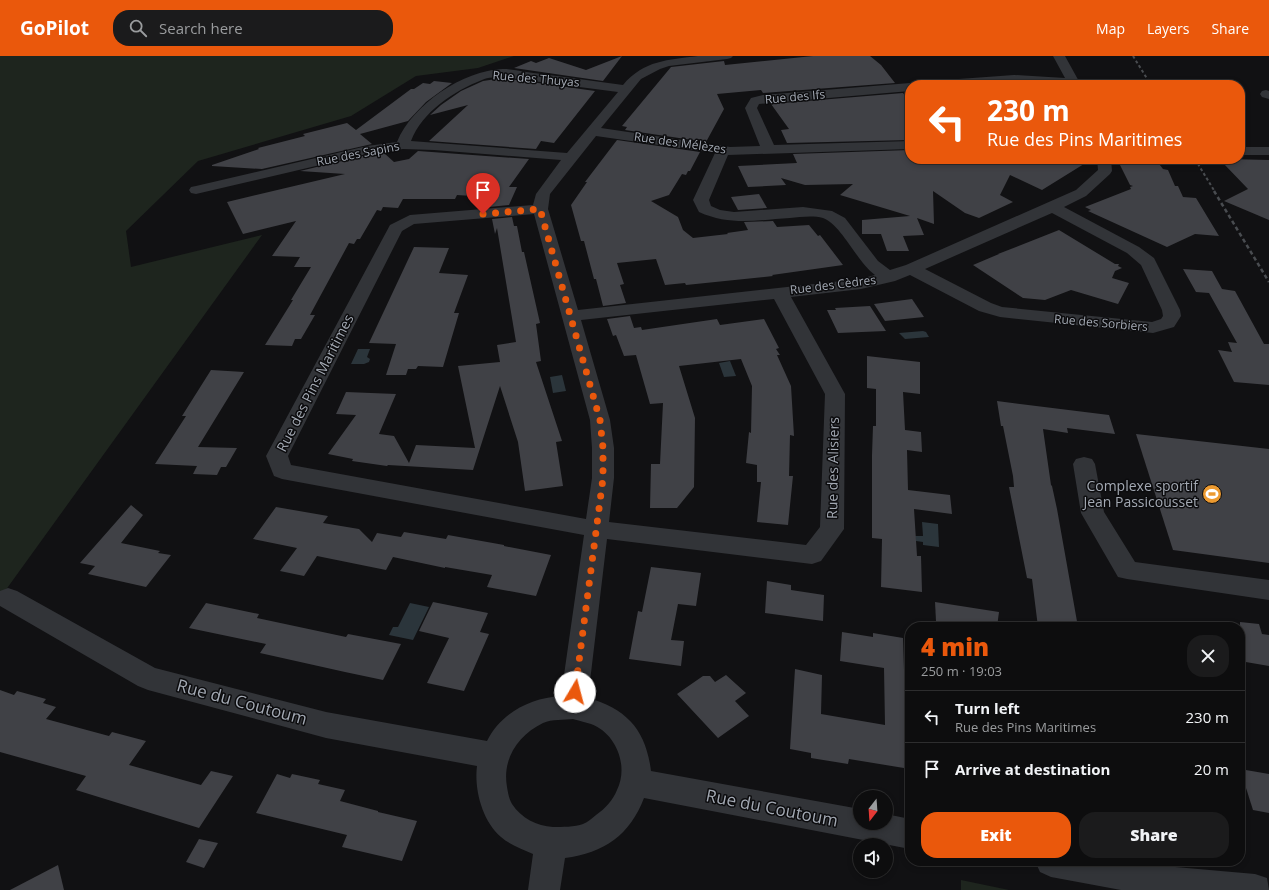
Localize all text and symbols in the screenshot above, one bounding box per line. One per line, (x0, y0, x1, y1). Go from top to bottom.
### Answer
search box (113, 10, 393, 46)
text: GoPilot (20, 15, 89, 41)
icon: search (127, 17, 149, 39)
text: Search here (159, 18, 243, 38)
text: Map (1096, 19, 1125, 38)
text: Layers (1147, 19, 1189, 38)
text: Share (1211, 19, 1249, 38)
street label: Rue des Thuyas (492, 66, 581, 91)
street label: Rue des Ifs (764, 85, 826, 108)
text: 230 m (987, 91, 1070, 129)
icon: left (921, 96, 973, 148)
text: Rue des Pins Maritimes (987, 127, 1182, 151)
street label: Rue des Mélèzes (633, 128, 728, 157)
street label: Rue des Sapins (315, 137, 401, 170)
pin (466, 173, 500, 214)
icon: arrive (472, 179, 494, 201)
street label: Rue des Cèdres (789, 271, 877, 298)
street label: Rue des Pins Maritimes (272, 310, 358, 455)
street label: Rue des Sorbiers (1053, 310, 1149, 335)
street label: Rue des Alisiers (822, 417, 843, 519)
place label: Complexe sportif Jean Passicousset (1081, 476, 1199, 511)
sports icon: Complexe sportif Jean Passicousset (1201, 483, 1223, 505)
text: 4 min (921, 630, 989, 663)
button: close (1187, 635, 1229, 677)
text: 250 m · 19:03 (921, 662, 1002, 680)
position arrow (554, 671, 596, 713)
street label: Rue du Coutoum (174, 673, 310, 730)
text: Turn left (955, 698, 1020, 718)
icon: left (921, 706, 943, 728)
text: 230 m (1185, 707, 1229, 727)
text: Rue des Pins Maritimes (955, 718, 1096, 736)
icon: arrive (921, 758, 943, 780)
text: Arrive at destination (955, 759, 1110, 779)
text: 20 m (1194, 759, 1229, 779)
street label: Rue du Coutoum (704, 783, 840, 832)
north arrow (853, 790, 893, 830)
map controls (853, 790, 893, 878)
button: Exit (921, 812, 1071, 858)
button: Share (1079, 812, 1229, 858)
button: sound (853, 838, 893, 878)

